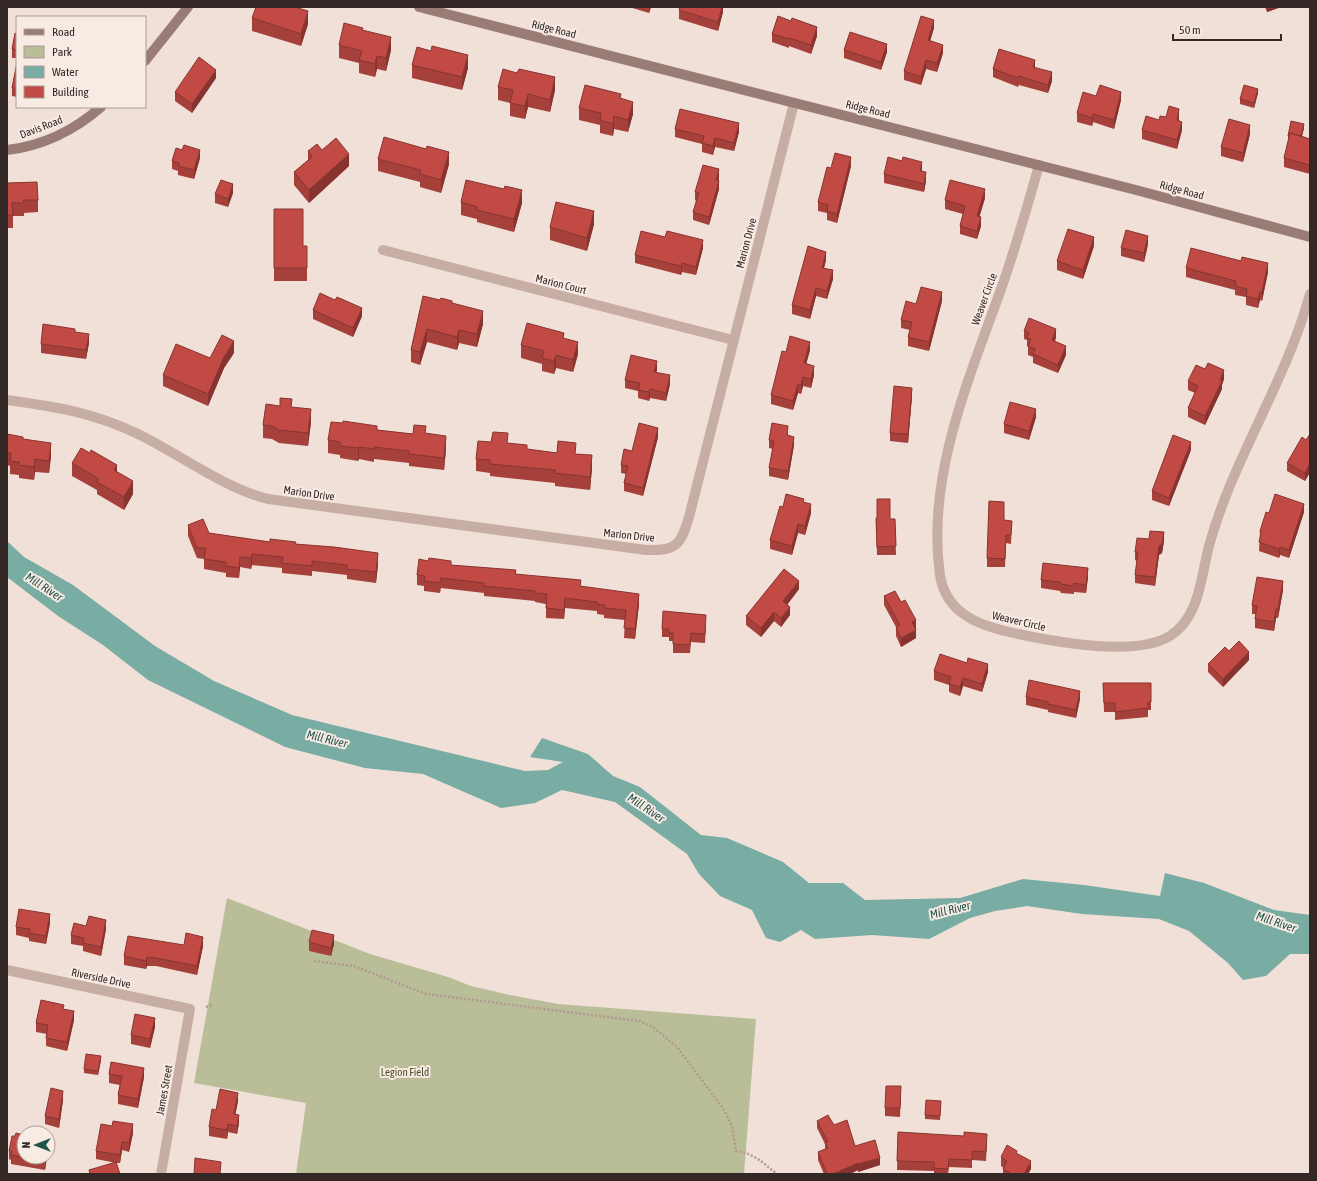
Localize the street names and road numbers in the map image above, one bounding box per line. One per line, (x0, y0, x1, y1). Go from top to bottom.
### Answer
street label: Ridge Road (531, 18, 577, 40)
street label: Ridge Road (845, 98, 891, 120)
street label: Davis Road (18, 113, 64, 141)
street label: Ridge Road (1159, 178, 1205, 202)
street label: Marion Drive (734, 217, 758, 269)
street label: Weaver Circle (969, 271, 999, 327)
street label: Marion Court (534, 272, 588, 296)
street label: Marion Drive (283, 483, 335, 503)
street label: Marion Drive (603, 526, 655, 544)
street label: Weaver Circle (991, 609, 1047, 633)
street label: Riverside Drive (70, 966, 132, 990)
street label: James Street (154, 1064, 174, 1116)

